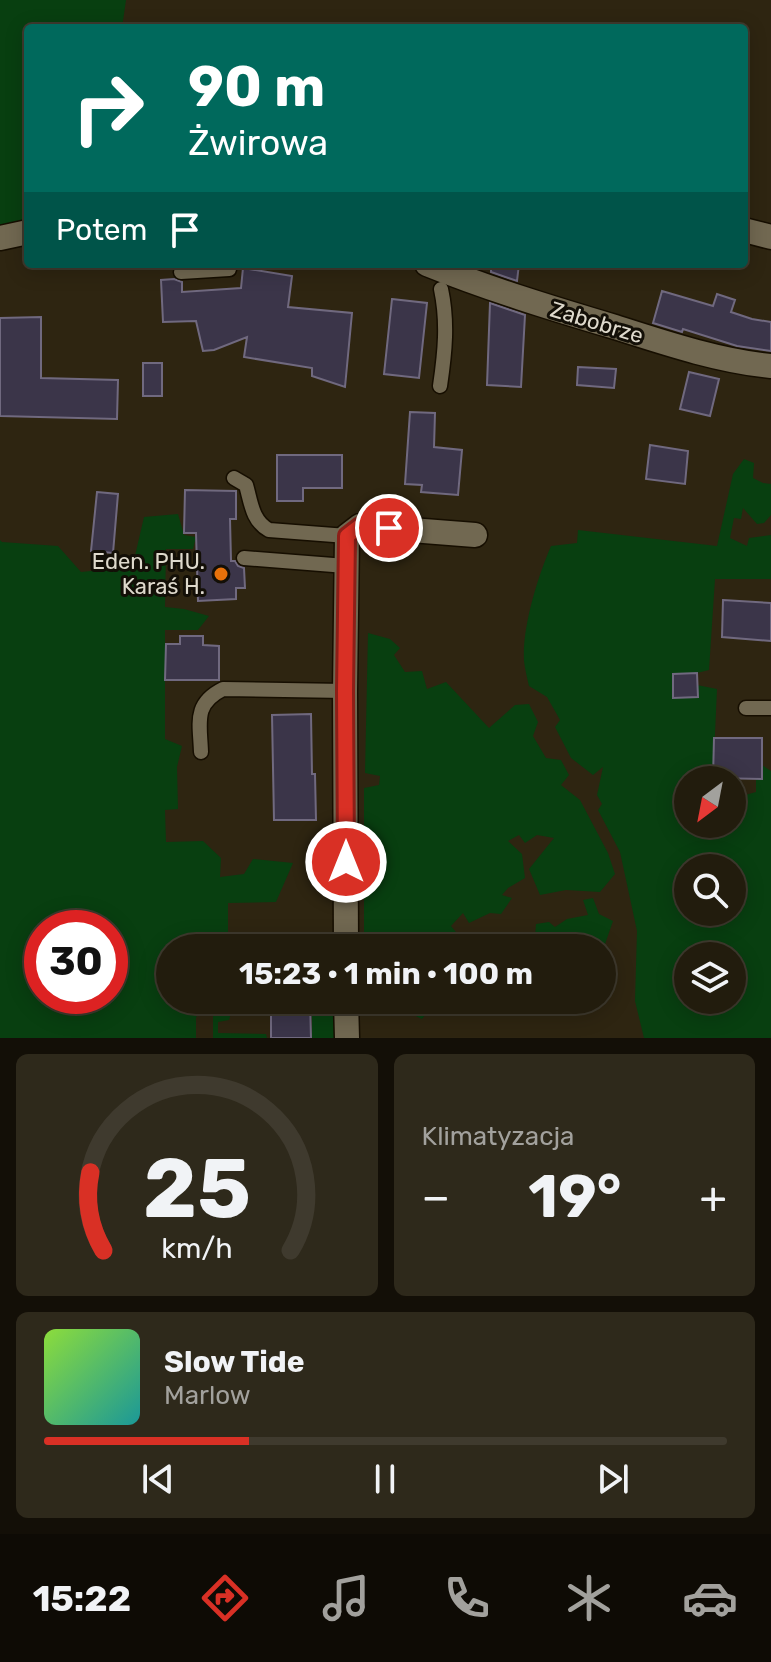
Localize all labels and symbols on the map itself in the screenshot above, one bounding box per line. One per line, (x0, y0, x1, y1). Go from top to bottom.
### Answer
street label: Zabobrze (547, 296, 647, 349)
pin (355, 494, 423, 562)
place label: Eden. PHU. Karaś H. (92, 548, 205, 600)
marker: Eden. PHU. Karaś H. (212, 565, 230, 583)
north arrow (674, 766, 746, 838)
position arrow (304, 820, 388, 904)
speed limit sign: 30 (24, 910, 128, 1014)

